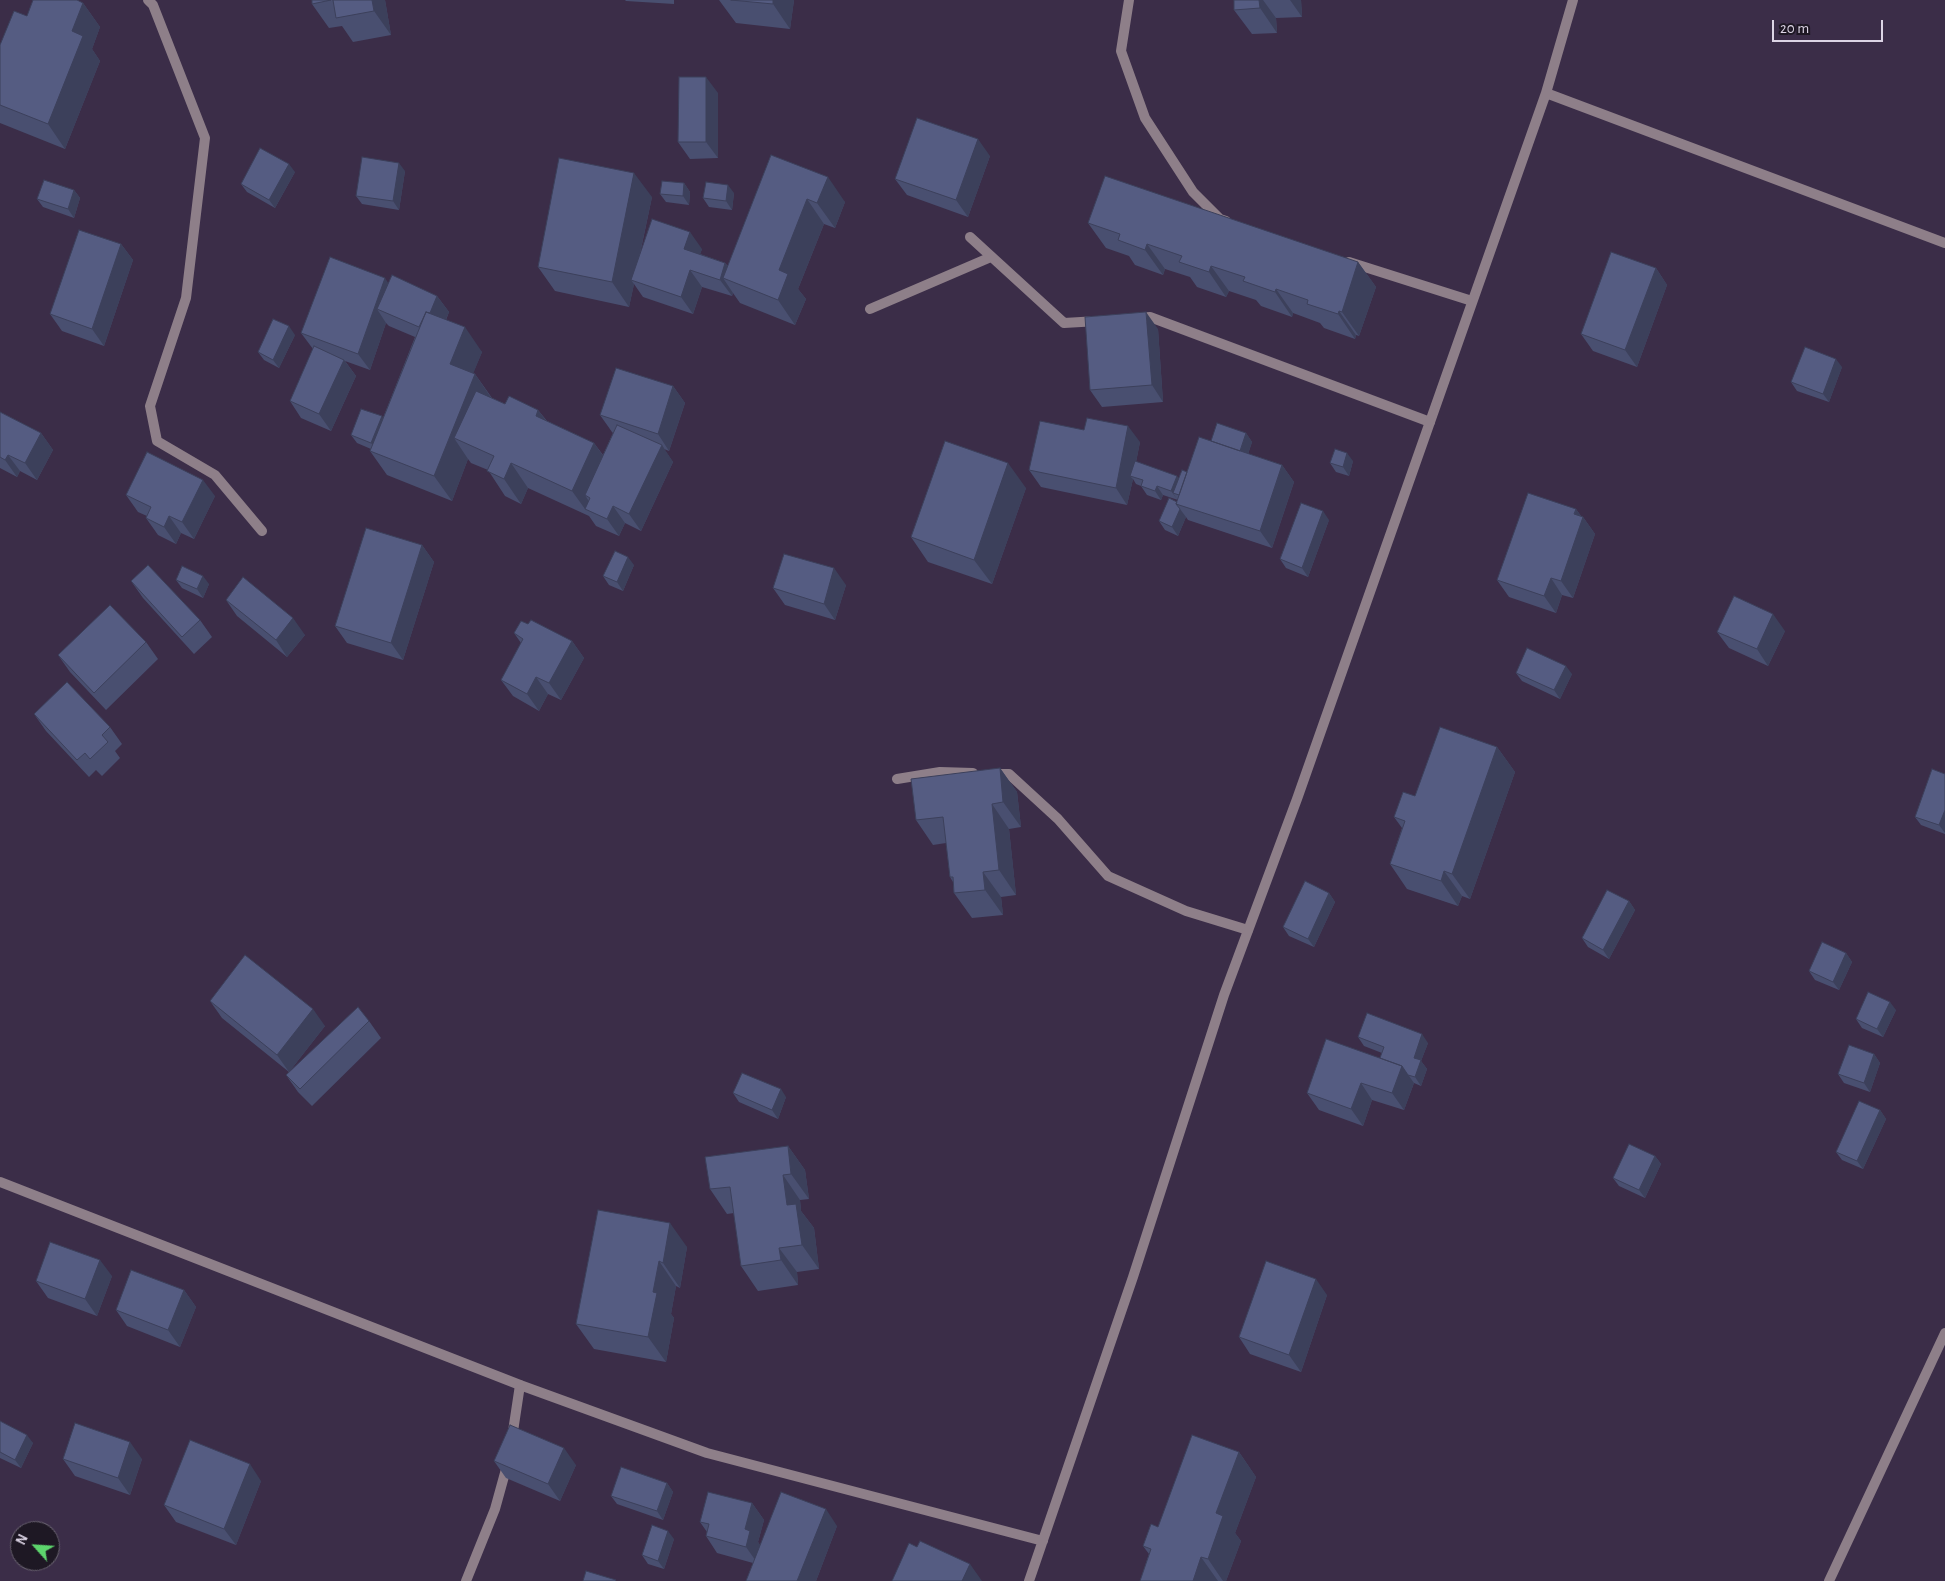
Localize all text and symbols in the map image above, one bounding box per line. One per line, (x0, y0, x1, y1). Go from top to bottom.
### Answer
scale bar (1775, 10, 1886, 42)
text: 20 m (1780, 21, 1809, 36)
north arrow (10, 1521, 60, 1571)
text: N (14, 1532, 31, 1547)

